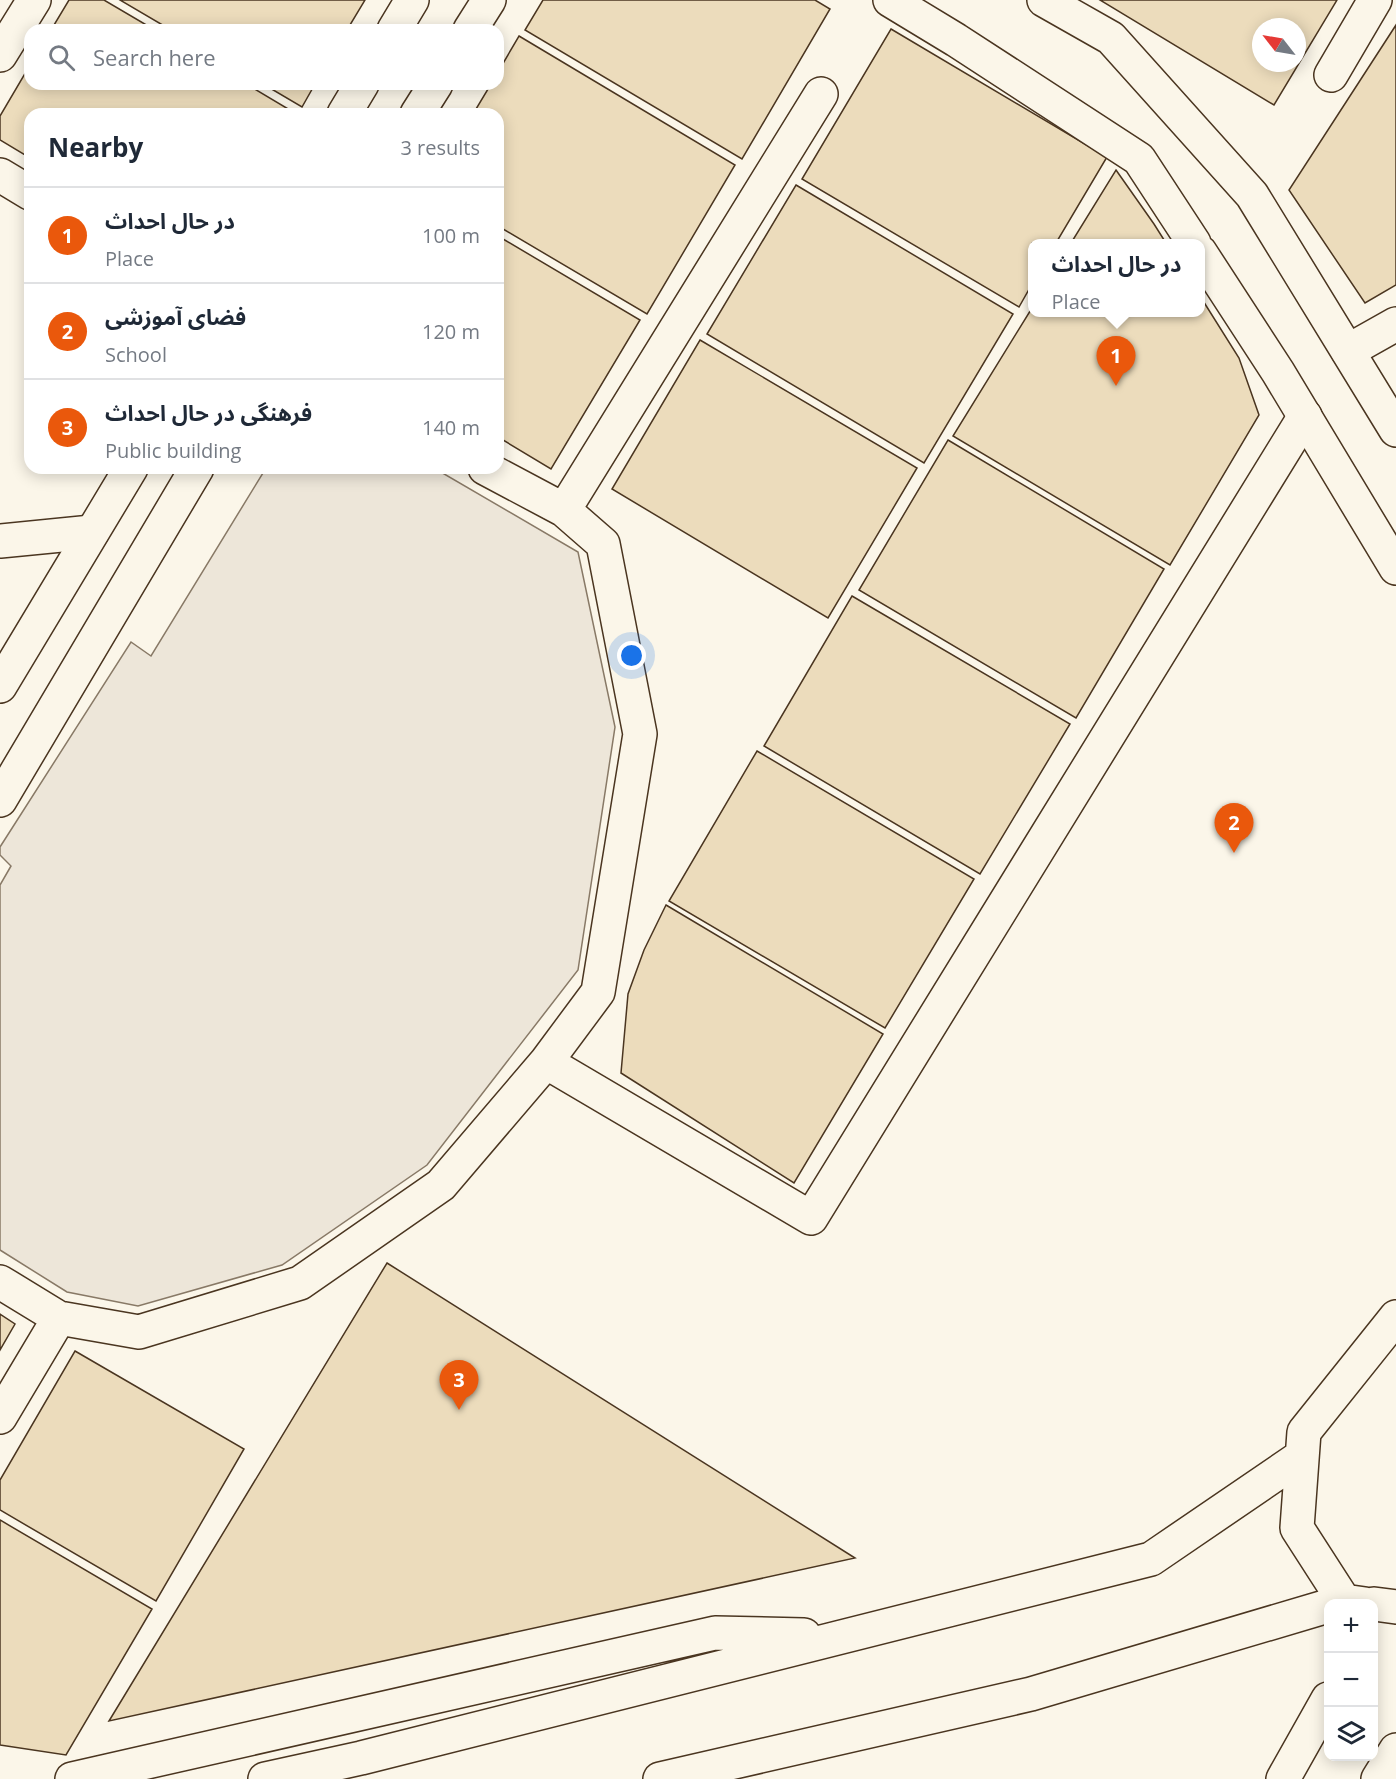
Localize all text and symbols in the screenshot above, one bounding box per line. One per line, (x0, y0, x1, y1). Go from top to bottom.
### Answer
north arrow (1252, 18, 1306, 72)
search box (24, 24, 504, 90)
icon: search (45, 41, 78, 74)
text: Search here (93, 42, 216, 72)
text: Nearby (48, 129, 143, 165)
text: 3 results (400, 134, 480, 161)
text: در حال احداث (105, 205, 235, 235)
text: 1 (62, 222, 73, 249)
text: 100 m (422, 222, 480, 249)
popup (1028, 239, 1205, 317)
text: Place (105, 245, 154, 272)
text: در حال احداث (1052, 248, 1181, 278)
text: Place (1052, 288, 1101, 315)
text: فضای آموزشی (105, 301, 246, 331)
text: 2 (62, 318, 73, 345)
text: 120 m (422, 318, 480, 345)
pin: 1 (1096, 336, 1136, 386)
text: School (105, 341, 167, 368)
text: فرهنگی در حال احداث (105, 397, 312, 427)
text: 3 (62, 414, 73, 441)
text: 140 m (422, 414, 480, 441)
text: Public building (105, 437, 241, 464)
your location (617, 641, 646, 670)
pin: 2 (1214, 804, 1254, 853)
pin: 3 (440, 1360, 478, 1410)
map controls (1324, 1599, 1378, 1761)
button: + (1324, 1599, 1378, 1653)
button: − (1324, 1653, 1378, 1707)
button: layers (1324, 1707, 1378, 1761)

